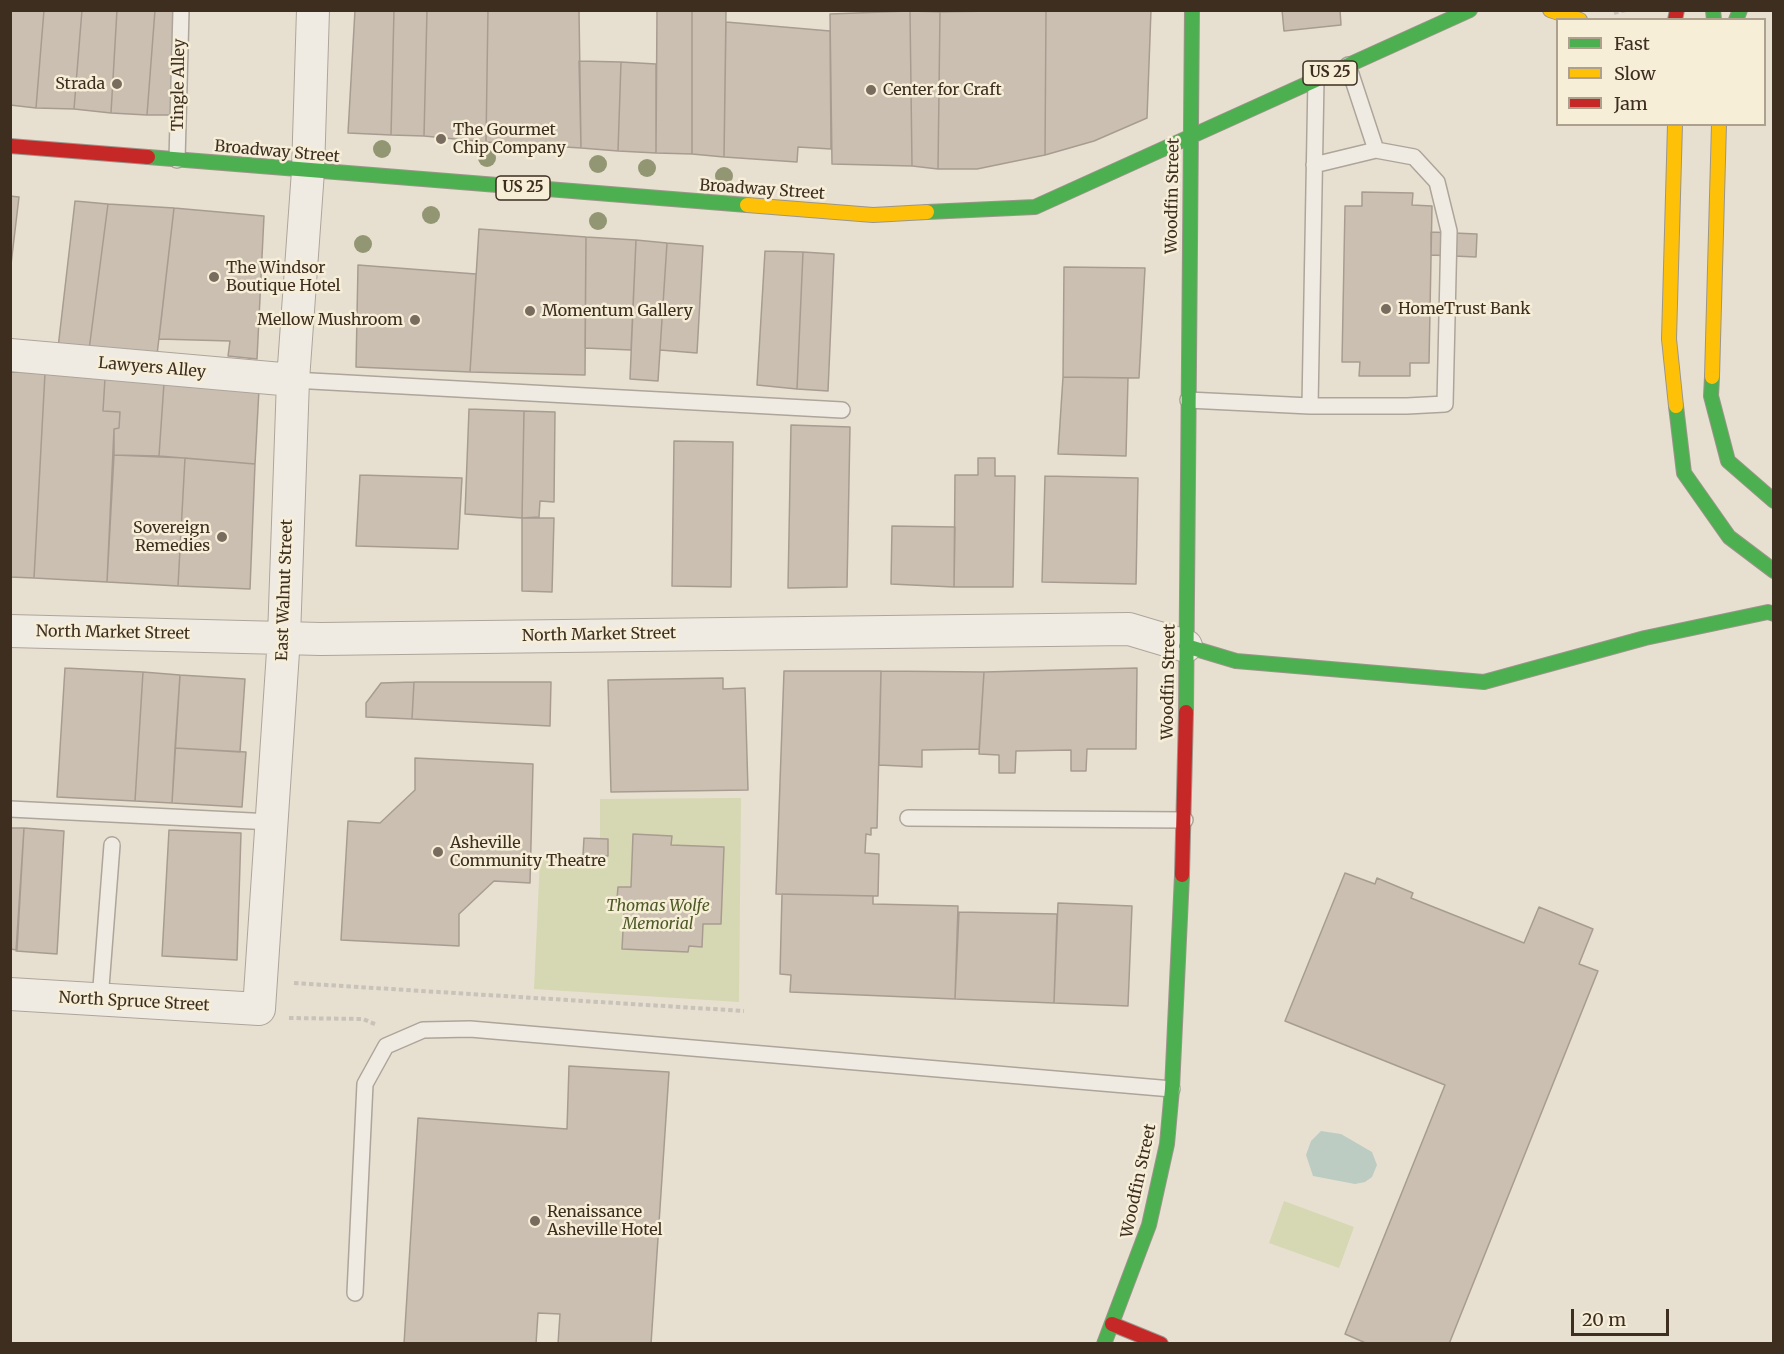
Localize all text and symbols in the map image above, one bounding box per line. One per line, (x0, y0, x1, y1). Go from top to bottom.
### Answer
legend (1556, 18, 1766, 126)
text: Fast (1614, 32, 1650, 55)
street label: Tingle Alley (169, 39, 189, 131)
road number: US 25 (1303, 61, 1357, 85)
text: Slow (1614, 62, 1656, 85)
place label: Strada (55, 74, 105, 94)
marker: Strada (110, 77, 124, 91)
place label: Center for Craft (883, 80, 1002, 100)
marker: Center for Craft (864, 83, 878, 97)
text: Jam (1614, 92, 1648, 115)
place label: The Gourmet Chip Company (453, 120, 566, 158)
marker: The Gourmet Chip Company (434, 132, 448, 146)
street label: Broadway Street (213, 137, 341, 167)
street label: Woodfin Street (1162, 138, 1184, 254)
road number: US 25 (496, 176, 550, 200)
street label: Broadway Street (699, 176, 825, 204)
place label: The Windsor Boutique Hotel (226, 258, 340, 296)
marker: The Windsor Boutique Hotel (207, 270, 221, 284)
place label: HomeTrust Bank (1398, 299, 1530, 319)
place label: Momentum Gallery (542, 301, 693, 321)
marker: HomeTrust Bank (1379, 302, 1393, 316)
marker: Momentum Gallery (523, 304, 537, 318)
place label: Mellow Mushroom (257, 310, 403, 330)
marker: Mellow Mushroom (408, 313, 422, 327)
street label: Lawyers Alley (97, 354, 207, 382)
place label: Sovereign Remedies (133, 518, 210, 556)
street label: East Walnut Street (273, 519, 297, 661)
marker: Sovereign Remedies (215, 530, 229, 544)
street label: North Market Street (36, 622, 190, 644)
street label: North Market Street (522, 624, 676, 646)
street label: Woodfin Street (1158, 624, 1180, 740)
place label: Asheville Community Theatre (450, 833, 606, 871)
marker: Asheville Community Theatre (431, 845, 445, 859)
park label: Thomas Wolfe Memorial (606, 896, 710, 934)
street label: North Spruce Street (58, 988, 210, 1016)
street label: Woodfin Street (1118, 1122, 1160, 1240)
place label: Renaissance Asheville Hotel (547, 1202, 662, 1240)
marker: Renaissance Asheville Hotel (528, 1214, 542, 1228)
scale bar (1574, 1297, 1672, 1335)
text: 20 m (1582, 1308, 1626, 1331)

